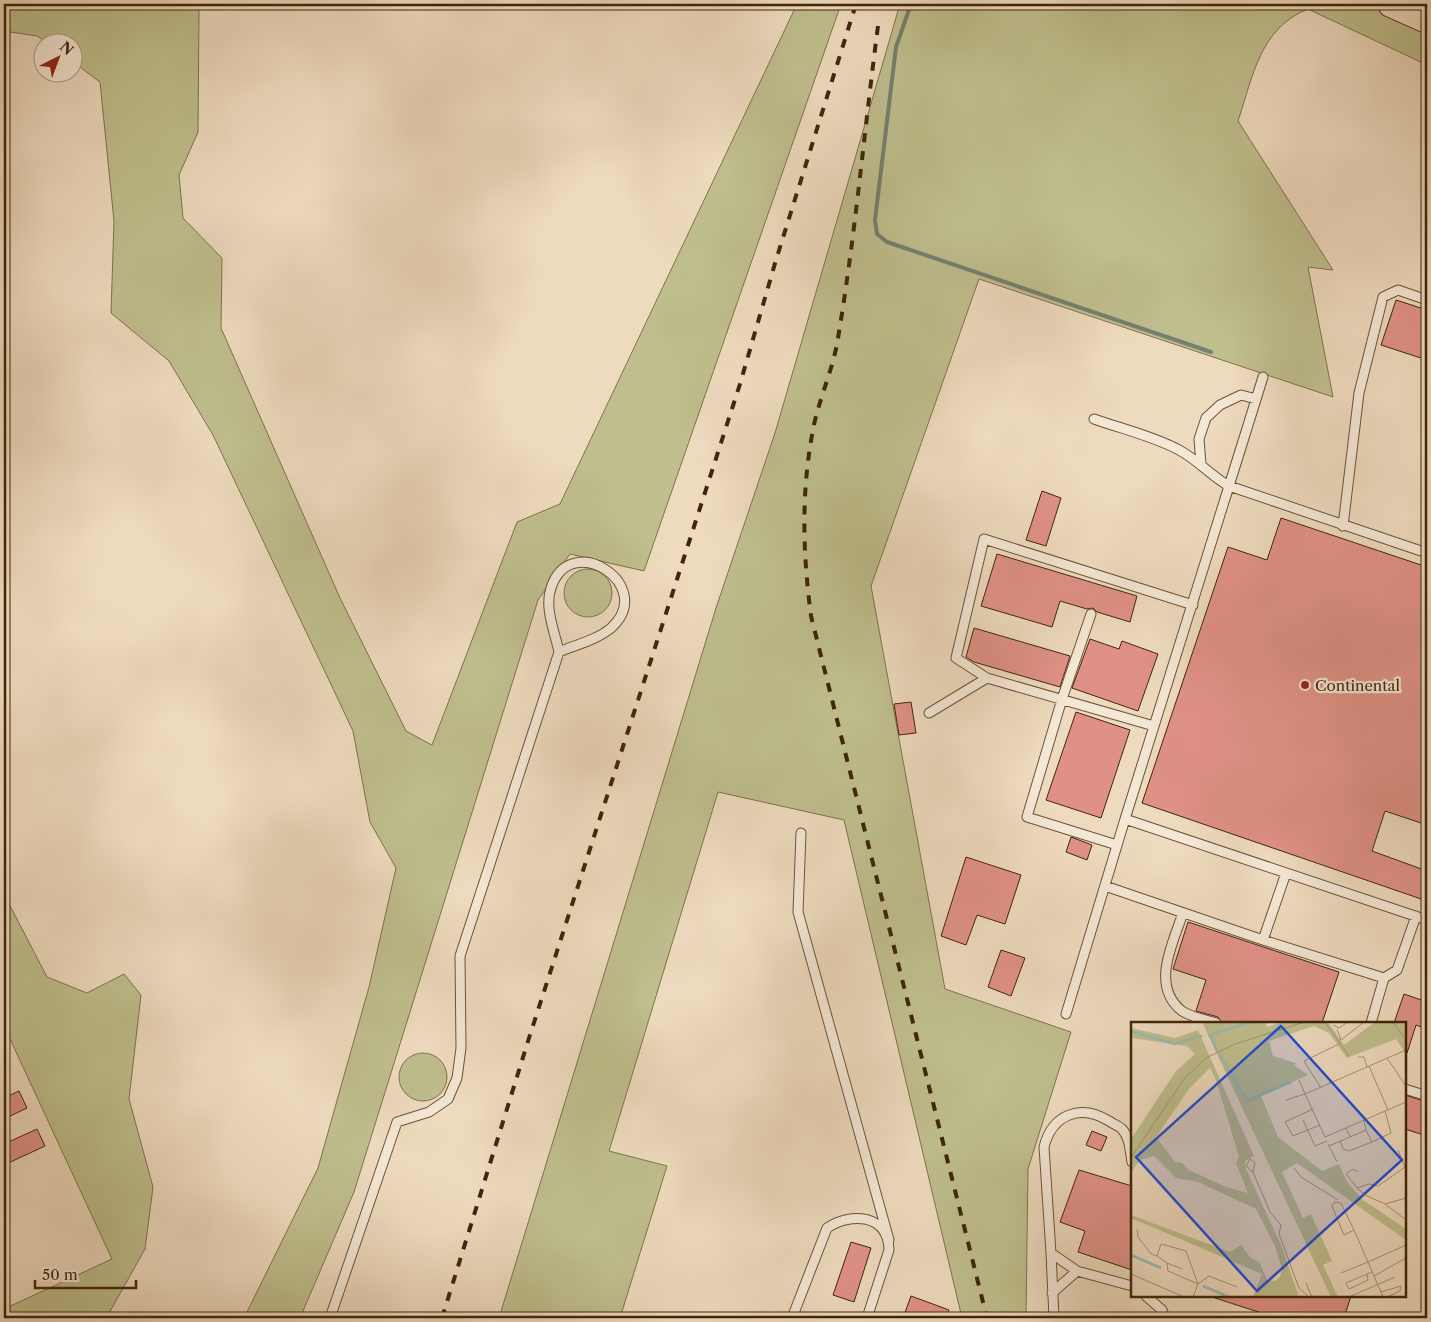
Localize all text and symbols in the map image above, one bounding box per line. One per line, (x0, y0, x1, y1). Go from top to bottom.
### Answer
north arrow (32, 32, 82, 82)
text: N (56, 38, 77, 59)
place label: Continental (1315, 676, 1400, 695)
marker: Continental (1299, 679, 1311, 691)
inset map (1131, 1022, 1406, 1297)
scale bar (35, 1257, 136, 1289)
text: 50 m (42, 1265, 78, 1284)

